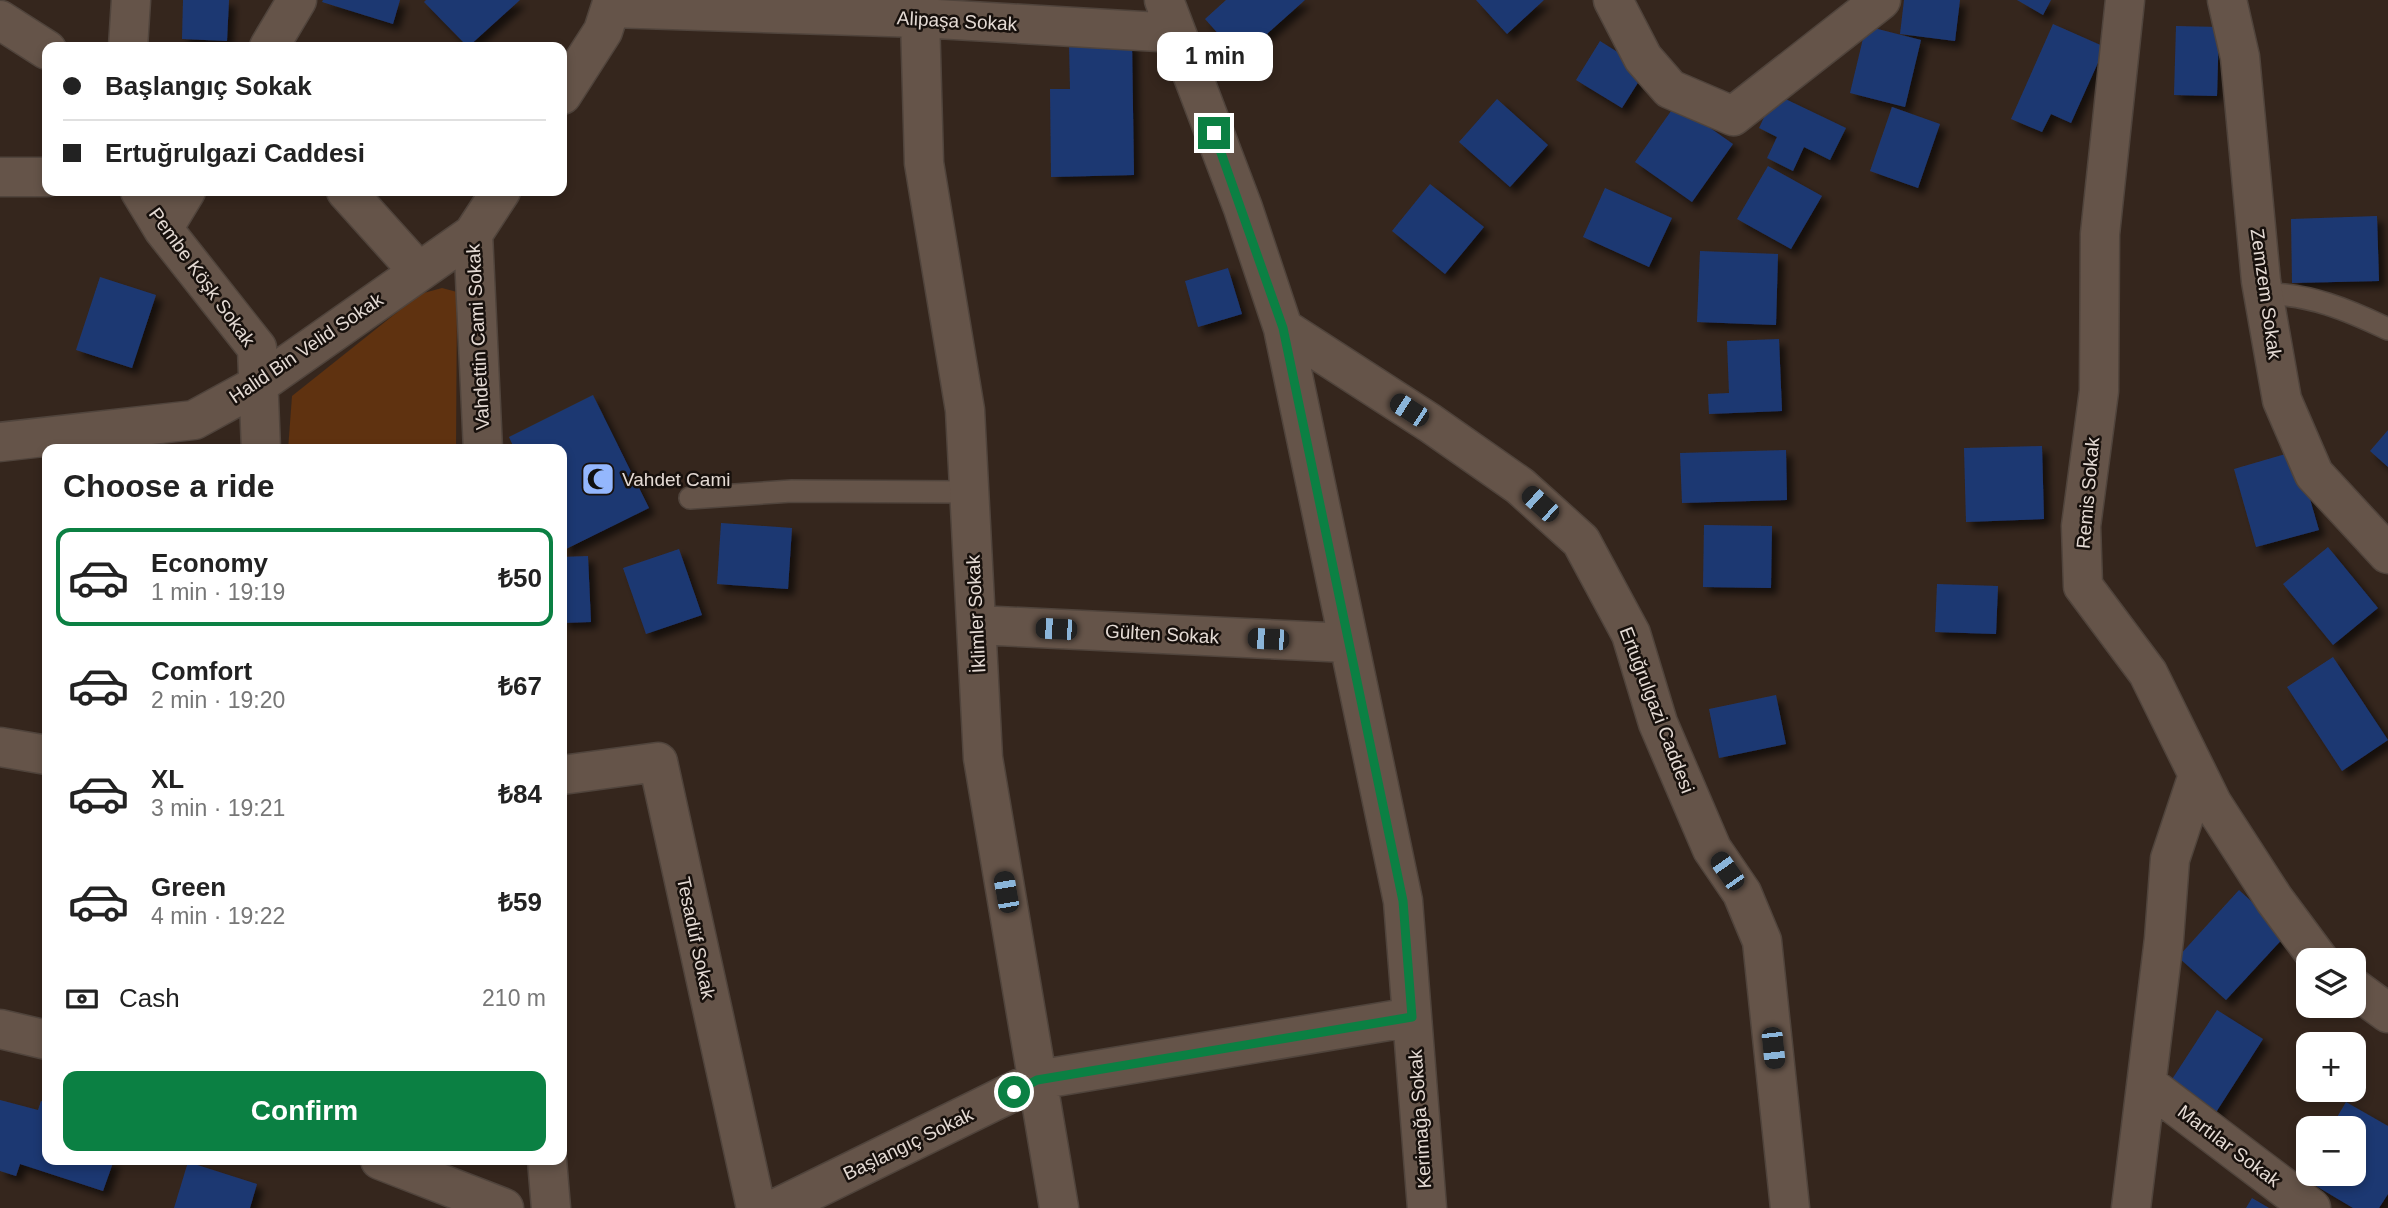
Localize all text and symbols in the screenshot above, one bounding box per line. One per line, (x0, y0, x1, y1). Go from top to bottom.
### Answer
street label: Alipaşa Sokak (896, 7, 1018, 35)
callout: 1 min (1156, 32, 1272, 80)
text: 1 min (1185, 43, 1245, 69)
text: Başlangıç Sokak (105, 71, 312, 101)
route end (1198, 117, 1230, 149)
text: Ertuğrulgazi Caddesi (105, 138, 365, 168)
street label: Pembe Köşk Sokak (145, 204, 260, 351)
street label: Zemzem Sokak (2246, 227, 2286, 361)
street label: Vahdettin Cami Sokak (463, 243, 493, 431)
street label: Halid Bin Velid Sokak (225, 289, 387, 407)
car (1386, 390, 1433, 430)
street label: Remis Sokak (2073, 436, 2103, 550)
mosque icon: Vahdet Cami (579, 460, 617, 498)
text: Choose a ride (63, 468, 275, 504)
place label: Vahdet Cami (622, 469, 730, 490)
car (1518, 482, 1563, 526)
icon: car (67, 546, 130, 609)
text: Economy (151, 548, 268, 578)
street label: İklimler Sokak (962, 554, 990, 674)
text: ₺50 (498, 563, 542, 593)
text: 1 min · 19:19 (151, 579, 285, 605)
car (1035, 617, 1078, 641)
street label: Gülten Sokak (1104, 621, 1220, 647)
street label: Ertuğrulgazi Caddesi (1616, 624, 1698, 796)
car (1247, 627, 1290, 651)
icon: car (67, 654, 130, 717)
text: Comfort (151, 656, 252, 686)
text: ₺67 (498, 671, 542, 701)
text: 2 min · 19:20 (151, 687, 285, 713)
icon: car (67, 762, 130, 825)
text: XL (151, 764, 184, 794)
text: ₺84 (498, 779, 542, 809)
text: 3 min · 19:21 (151, 795, 285, 821)
car (1707, 848, 1748, 894)
car (993, 869, 1020, 915)
icon: car (67, 870, 130, 933)
text: Green (151, 872, 226, 902)
street label: Tesadüf Sokak (673, 875, 719, 1002)
text: ₺59 (498, 887, 542, 917)
text: 4 min · 19:22 (151, 903, 285, 929)
map controls (2296, 948, 2366, 1186)
button: layers (2296, 948, 2366, 1018)
icon: cash (63, 980, 101, 1018)
text: Cash (119, 983, 180, 1013)
text: 210 m (482, 985, 546, 1011)
car (1761, 1026, 1786, 1070)
button: + (2296, 1032, 2366, 1102)
street label: Kerimağa Sokak (1405, 1048, 1435, 1189)
button: Confirm (63, 1071, 546, 1151)
route start (998, 1076, 1030, 1108)
street label: Martılar Sokak (2174, 1101, 2285, 1192)
street label: Başlangıç Sokak (840, 1103, 977, 1184)
button: − (2296, 1116, 2366, 1186)

